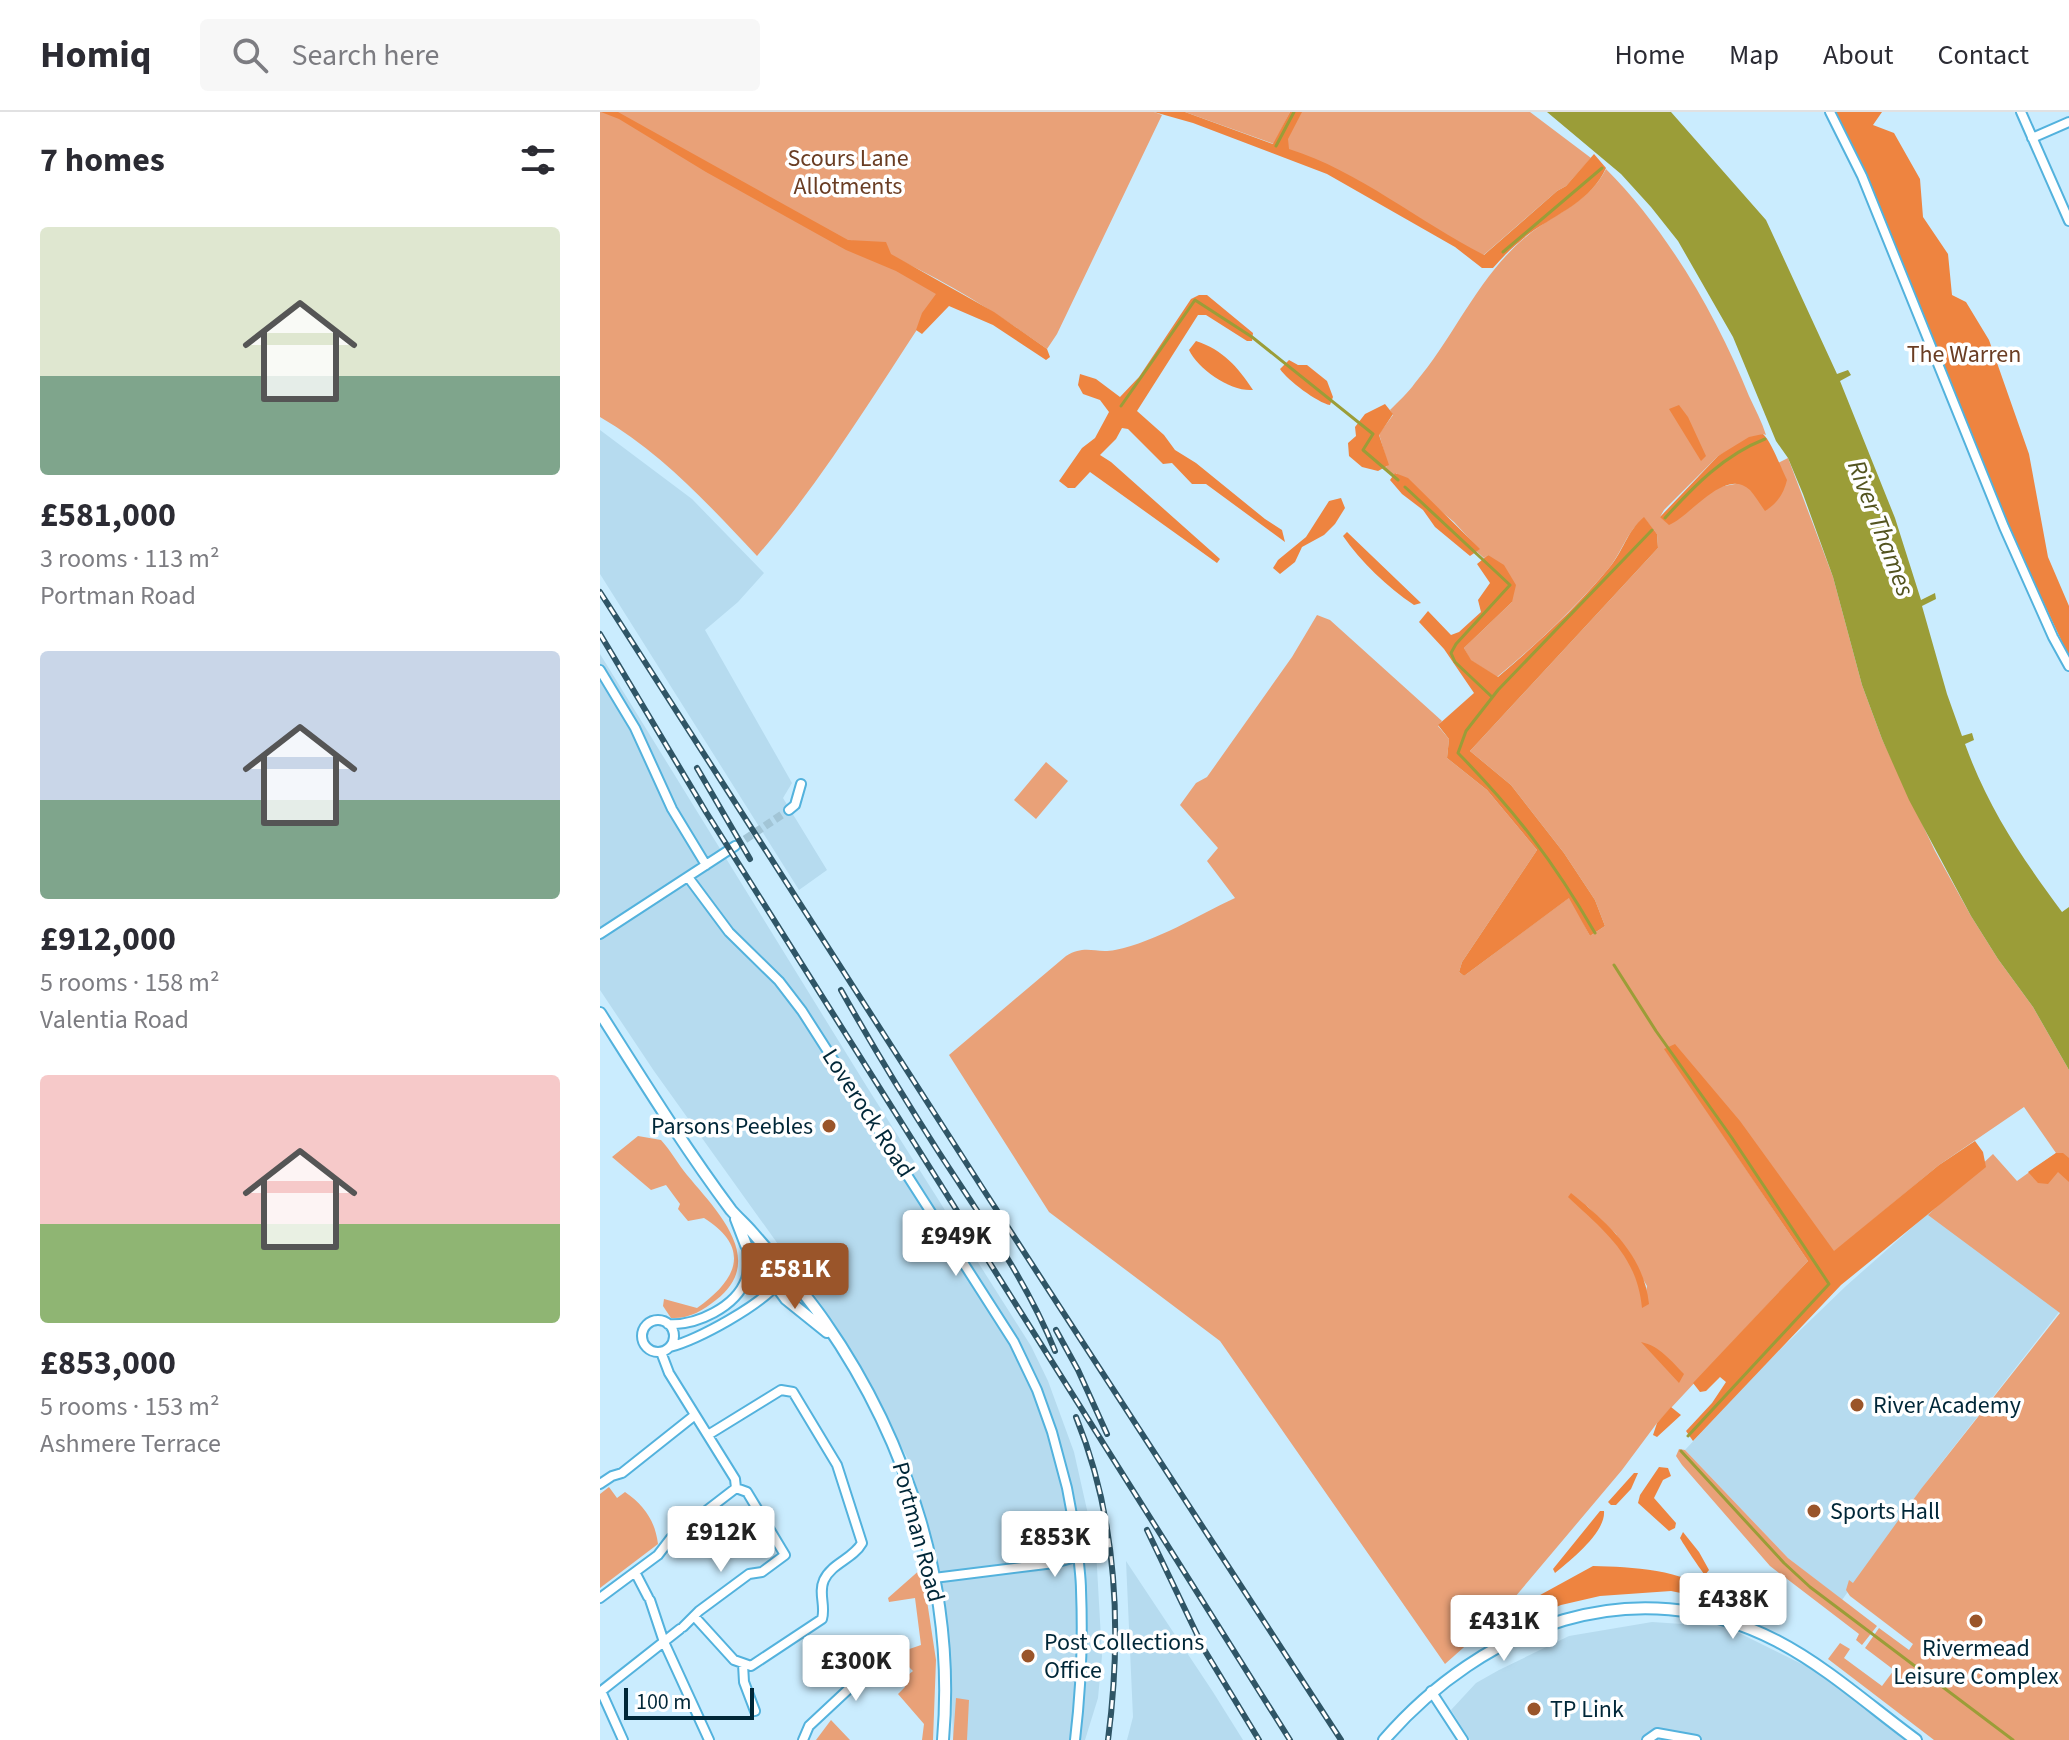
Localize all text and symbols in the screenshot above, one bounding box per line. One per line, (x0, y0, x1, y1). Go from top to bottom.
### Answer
search box (200, 19, 760, 91)
text: Homiq (40, 28, 152, 82)
icon: search (228, 33, 272, 77)
text: Search here (292, 34, 439, 77)
text: Home (1614, 35, 1685, 75)
text: Map (1729, 35, 1779, 75)
text: About (1823, 35, 1894, 75)
text: Contact (1938, 35, 2029, 75)
text: 7 homes (40, 136, 165, 185)
icon: filters (516, 138, 560, 182)
park label: Scours Lane Allotments (787, 141, 909, 204)
icon: home (228, 279, 372, 423)
park label: The Warren (1907, 337, 2021, 372)
water label: River Thames (1838, 455, 1924, 601)
text: £581,000 (40, 491, 176, 540)
text: 3 rooms · 113 m² (40, 540, 219, 577)
text: Portman Road (40, 577, 196, 614)
icon: home (228, 703, 372, 847)
text: £912,000 (40, 915, 176, 964)
text: 5 rooms · 158 m² (40, 964, 219, 1001)
text: Valentia Road (40, 1001, 189, 1038)
street label: Loverock Road (813, 1042, 923, 1184)
place label: Parsons Peebles (651, 1109, 813, 1144)
marker: Parsons Peebles (820, 1117, 838, 1135)
icon: home (228, 1127, 372, 1271)
pin: £949K (900, 1210, 1012, 1278)
text: £949K (921, 1217, 991, 1254)
pin: £581K (739, 1243, 851, 1311)
text: £581K (760, 1250, 830, 1287)
text: £853,000 (40, 1339, 176, 1388)
text: 5 rooms · 153 m² (40, 1388, 219, 1425)
place label: River Academy (1873, 1388, 2021, 1423)
marker: River Academy (1848, 1396, 1866, 1414)
text: Ashmere Terrace (40, 1425, 221, 1462)
street label: Portman Road (882, 1458, 954, 1606)
place label: Sports Hall (1830, 1494, 1940, 1529)
marker: Sports Hall (1805, 1502, 1823, 1520)
pin: £912K (665, 1506, 777, 1574)
pin: £853K (999, 1511, 1111, 1579)
text: £912K (686, 1513, 756, 1550)
text: £853K (1020, 1518, 1090, 1555)
pin: £438K (1677, 1573, 1789, 1641)
text: £438K (1698, 1580, 1768, 1617)
pin: £431K (1448, 1595, 1560, 1663)
text: £431K (1469, 1602, 1539, 1639)
marker: Rivermead Leisure Complex (1967, 1612, 1985, 1630)
place label: Post Collections Office (1044, 1625, 1204, 1688)
place label: Rivermead Leisure Complex (1893, 1631, 2059, 1694)
pin: £300K (800, 1635, 912, 1703)
text: £300K (821, 1642, 891, 1679)
marker: Post Collections Office (1019, 1647, 1037, 1665)
scale bar (624, 1684, 754, 1720)
text: 100 m (636, 1686, 691, 1718)
place label: TP Link (1550, 1692, 1624, 1727)
marker: TP Link (1525, 1700, 1543, 1718)

